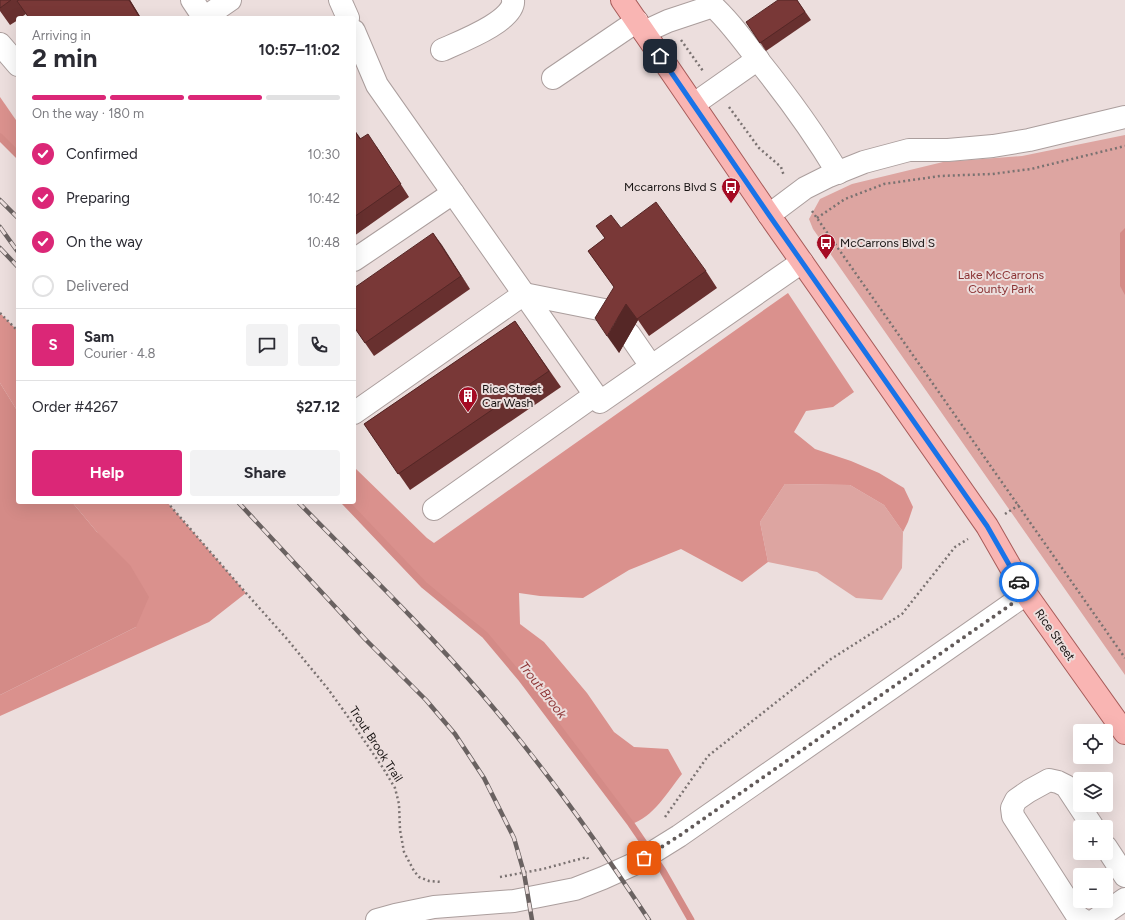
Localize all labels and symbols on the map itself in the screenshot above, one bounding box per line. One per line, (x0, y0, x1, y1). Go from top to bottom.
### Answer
pin (643, 39, 677, 73)
bus stop icon: Mccarrons Blvd S (720, 176, 742, 204)
place label: Mccarrons Blvd S (624, 180, 717, 194)
bus stop icon: McCarrons Blvd S (815, 232, 837, 260)
place label: McCarrons Blvd S (840, 236, 935, 250)
park label: Lake McCarrons County Park (958, 268, 1045, 296)
place label: Rice Street Car Wash (482, 382, 542, 410)
building icon: Rice Street Car Wash (457, 385, 479, 413)
courier (999, 562, 1039, 602)
street label: Rice Street (1032, 606, 1078, 664)
water label: Trout Brook (516, 659, 570, 722)
street label: Trout Brook Trail (346, 704, 406, 784)
pin (627, 841, 661, 875)

